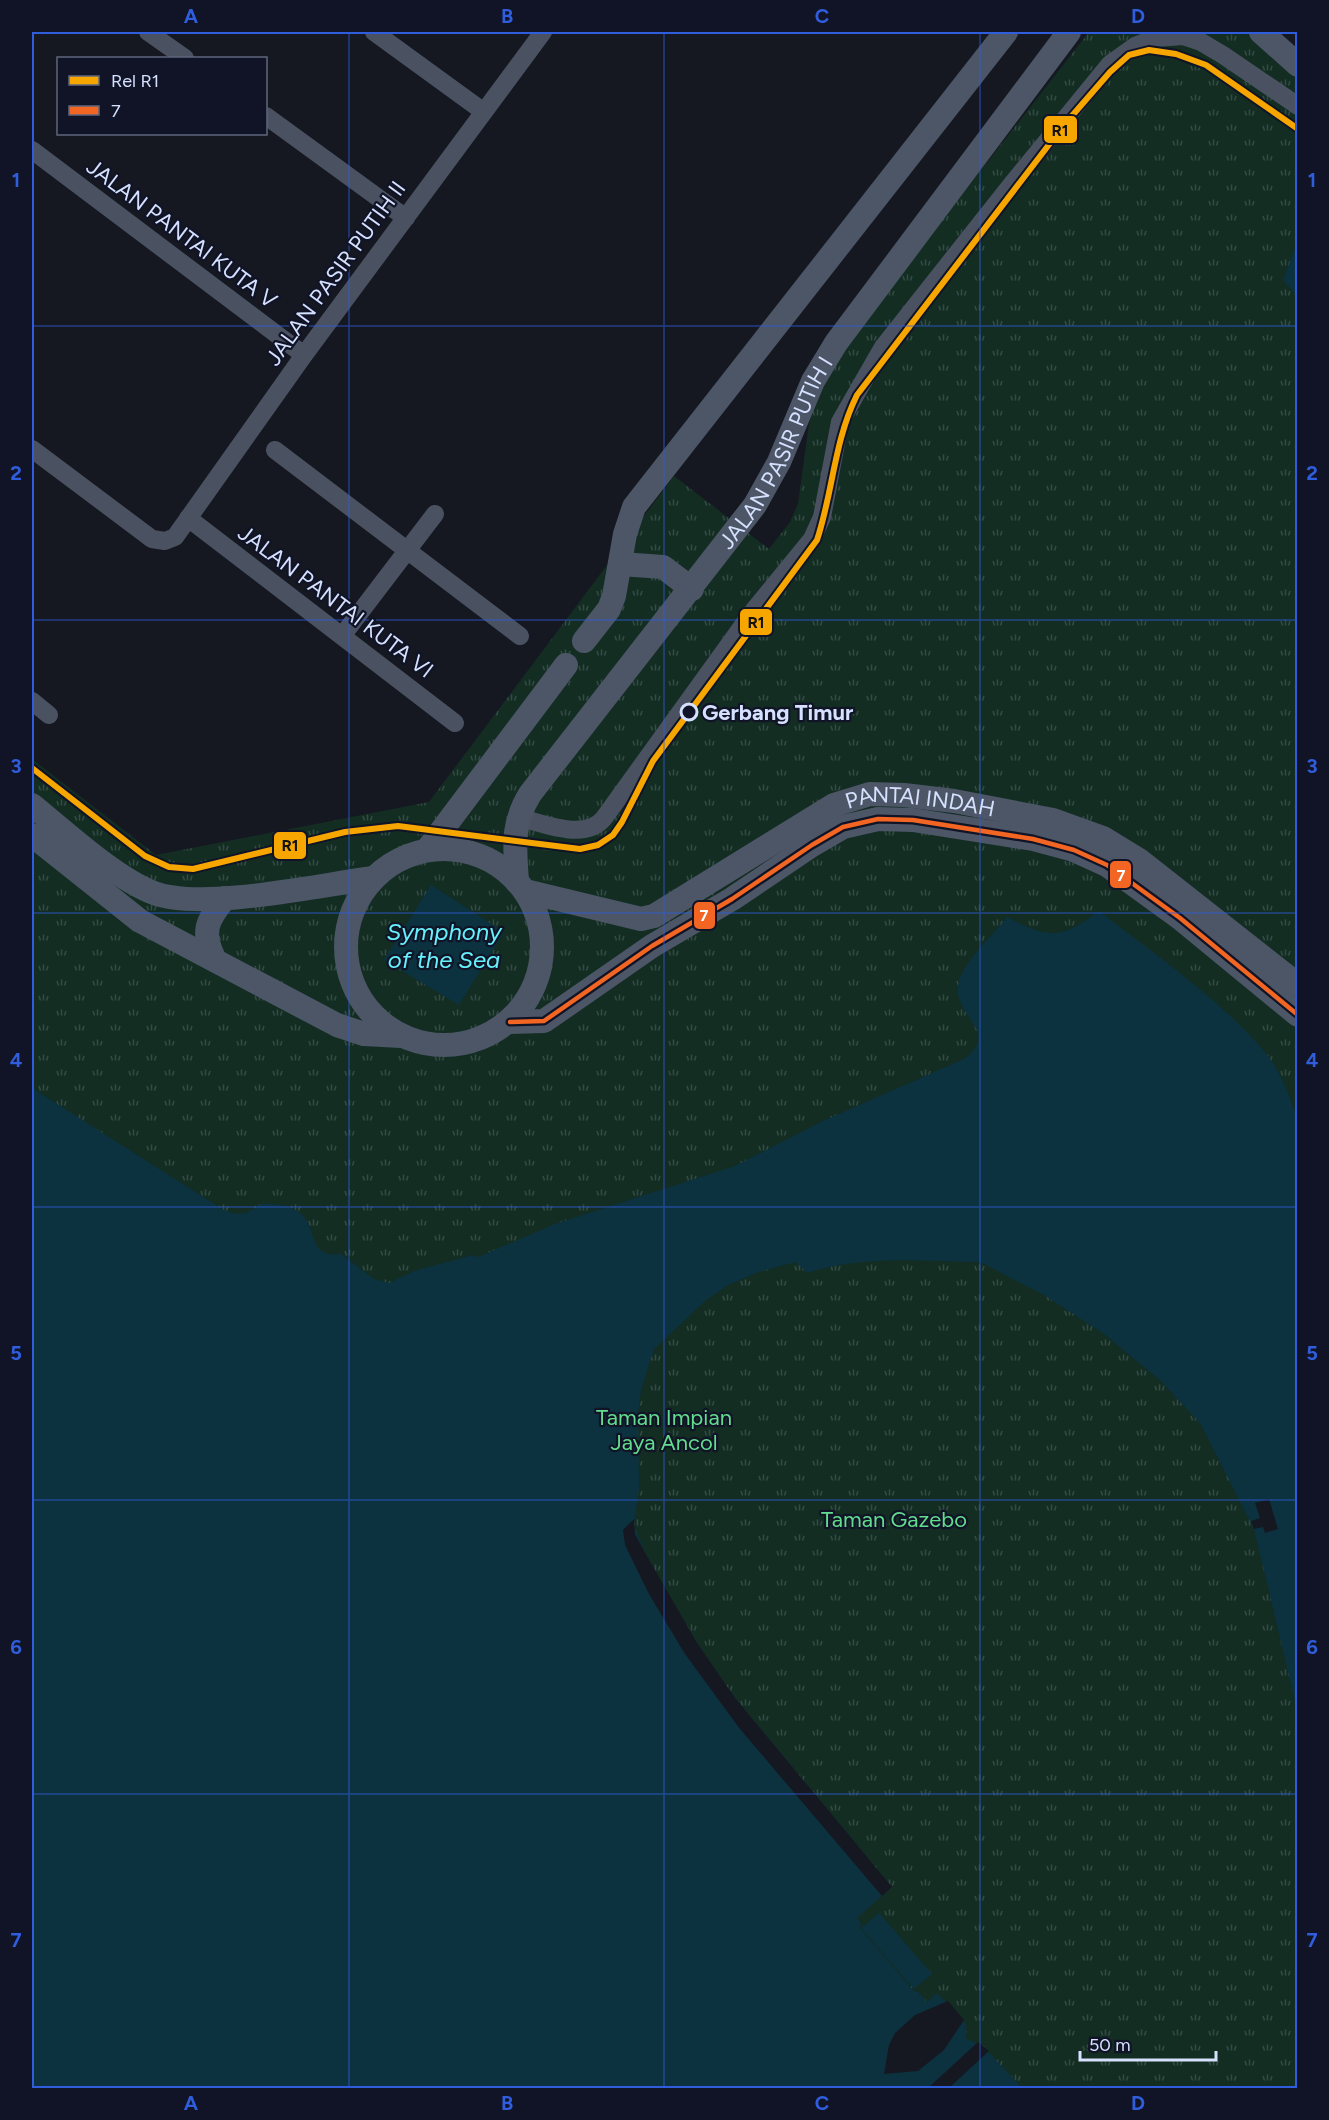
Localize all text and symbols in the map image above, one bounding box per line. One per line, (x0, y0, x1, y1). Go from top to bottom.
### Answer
text: A (184, 4, 199, 28)
text: B (501, 4, 513, 28)
text: C (815, 4, 829, 28)
text: D (1131, 4, 1145, 28)
legend (57, 57, 267, 135)
text: Rel R1 (111, 70, 159, 92)
text: 7 (111, 100, 121, 122)
line badge: R1 (1043, 115, 1078, 144)
text: R1 (1051, 121, 1069, 140)
street label: JALAN PANTAI KUTA V (81, 153, 283, 314)
text: 1 (12, 168, 20, 192)
text: 1 (1308, 168, 1316, 192)
street label: JALAN PASIR PUTIH II (259, 176, 411, 371)
street label: JALAN PASIR PUTIH I (713, 352, 839, 555)
text: 2 (10, 461, 22, 485)
text: 2 (1306, 461, 1318, 485)
street label: JALAN PANTAI KUTA VI (233, 519, 439, 684)
line badge: R1 (739, 608, 773, 636)
text: R1 (747, 613, 765, 632)
place label: Gerbang Timur (702, 699, 854, 726)
marker: Gerbang Timur (680, 703, 698, 721)
text: 3 (10, 754, 22, 778)
text: 3 (1306, 754, 1318, 778)
street label: PANTAI INDAH (842, 781, 997, 823)
line badge: R1 (273, 831, 307, 860)
text: R1 (281, 836, 299, 855)
line badge: 7 (1109, 860, 1132, 889)
text: 7 (1117, 866, 1126, 885)
line badge: 7 (693, 901, 716, 930)
text: 7 (700, 906, 709, 925)
water label: Symphony of the Sea (386, 917, 503, 974)
text: 4 (10, 1048, 23, 1072)
text: 4 (1306, 1048, 1319, 1072)
text: 5 (10, 1341, 22, 1365)
text: 5 (1306, 1341, 1318, 1365)
park label: Taman Impian Jaya Ancol (596, 1404, 732, 1456)
park label: Taman Gazebo (821, 1506, 967, 1533)
text: 6 (10, 1635, 22, 1659)
text: 6 (1306, 1635, 1318, 1659)
text: 7 (10, 1928, 22, 1952)
text: 7 (1306, 1928, 1318, 1952)
scale bar (1080, 2024, 1216, 2062)
text: 50 m (1089, 2034, 1131, 2056)
text: A (184, 2091, 199, 2115)
text: B (501, 2091, 513, 2115)
text: C (815, 2091, 829, 2115)
text: D (1131, 2091, 1145, 2115)

